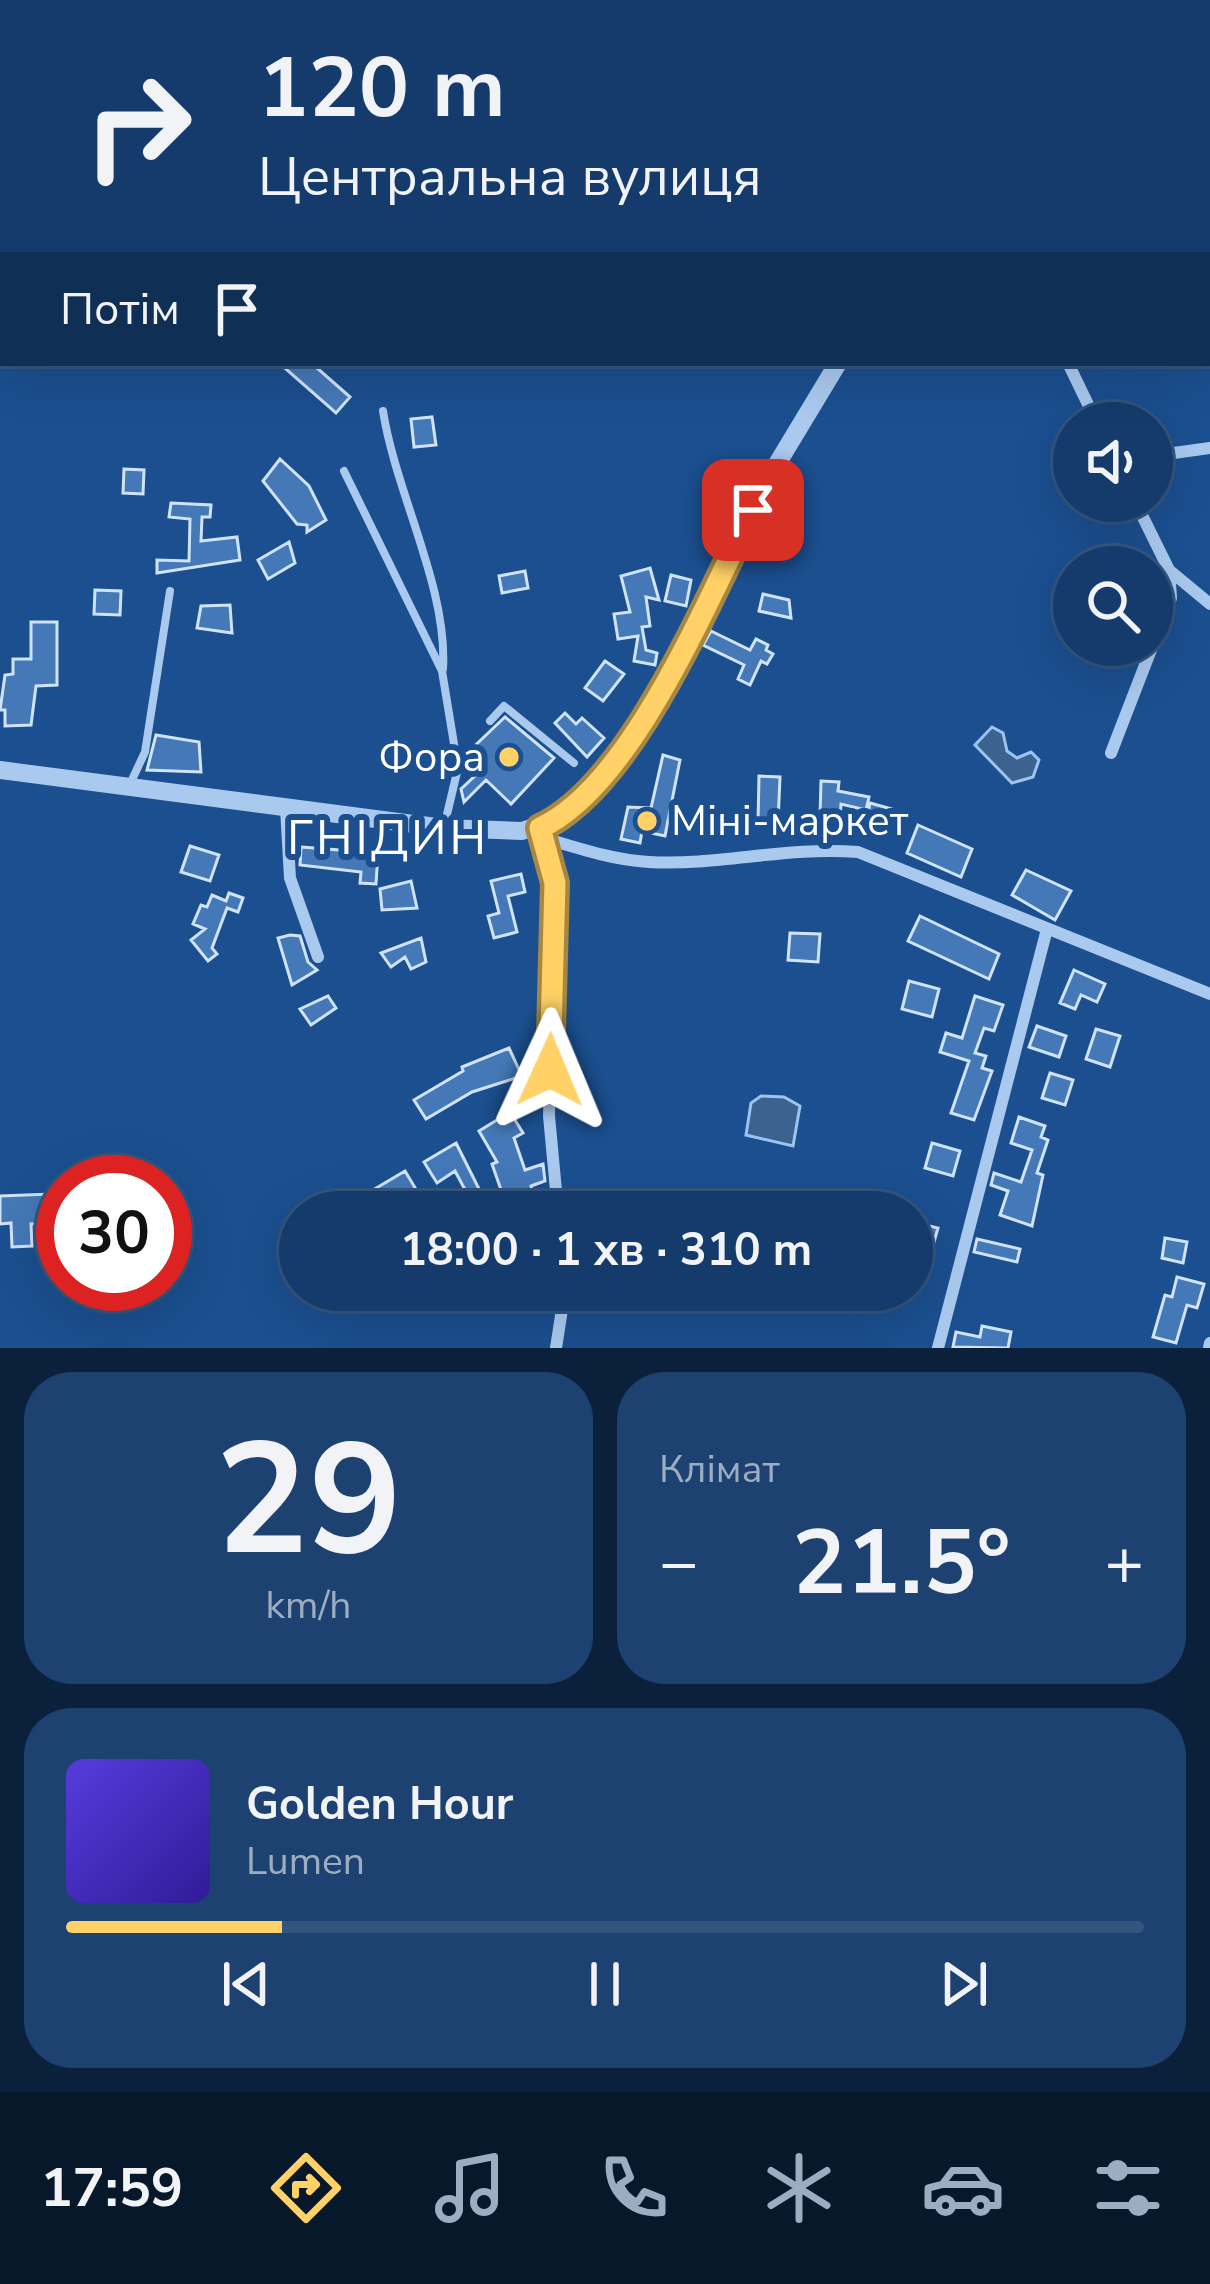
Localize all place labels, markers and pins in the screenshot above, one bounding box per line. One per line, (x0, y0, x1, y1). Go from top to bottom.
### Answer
pin (702, 459, 804, 561)
place label: Фора (378, 729, 485, 786)
marker: Фора (496, 744, 522, 770)
place label: Міні-маркет (671, 793, 909, 850)
marker: Міні-маркет (634, 808, 660, 834)

